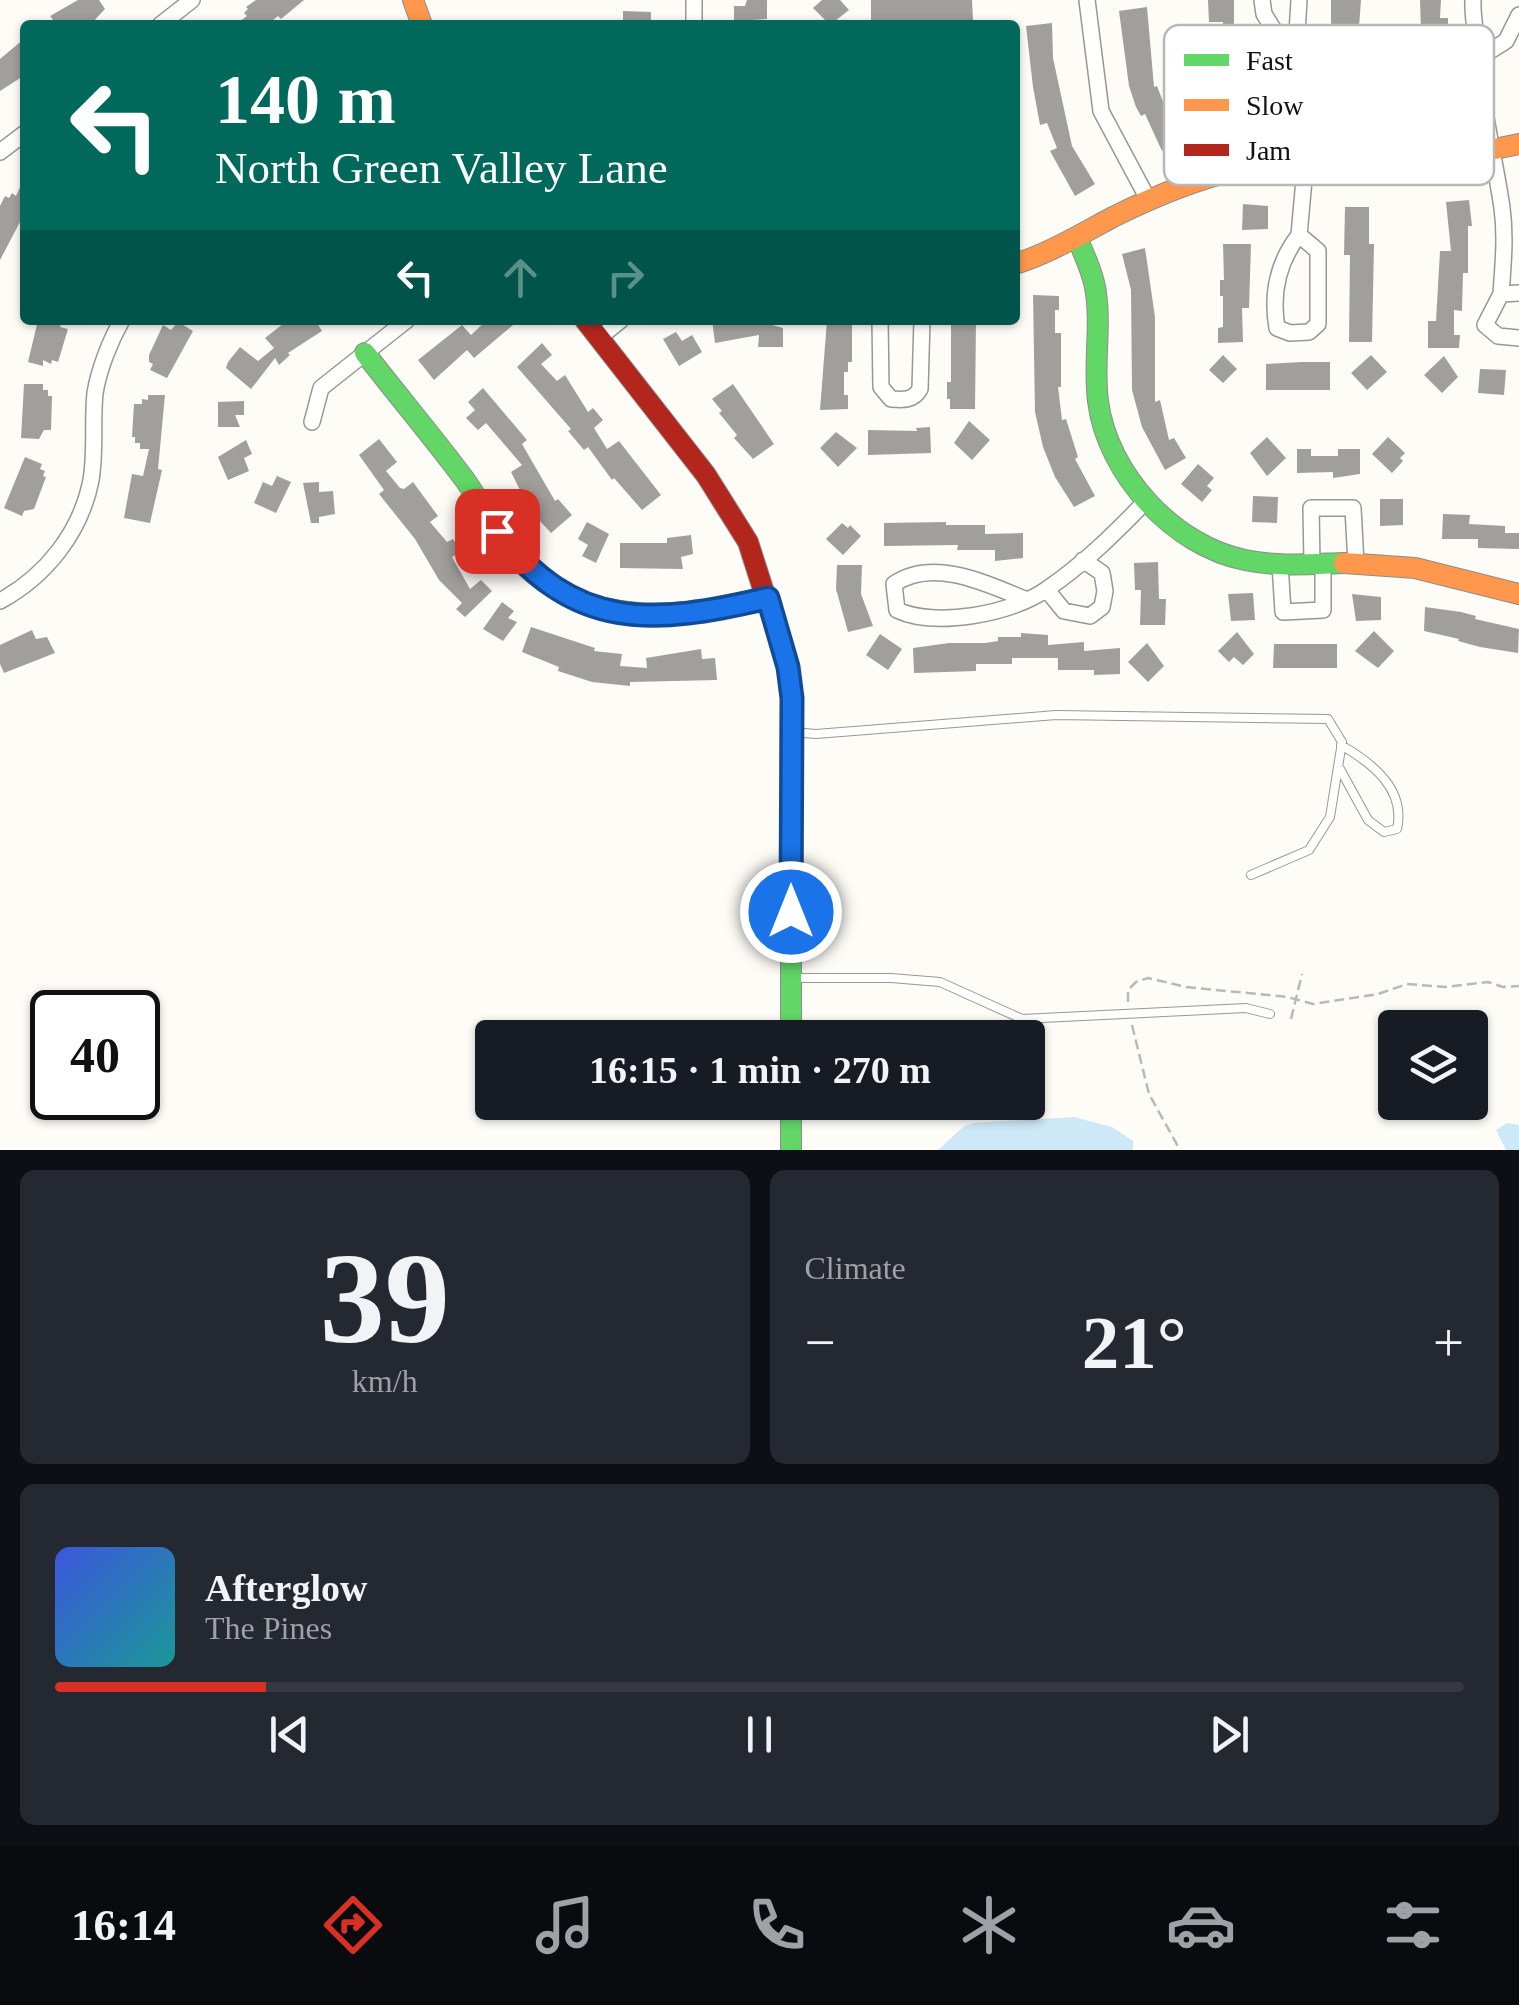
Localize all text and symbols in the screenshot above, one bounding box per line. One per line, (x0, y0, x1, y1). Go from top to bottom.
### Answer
legend (1164, 25, 1494, 185)
text: Fast (1246, 45, 1293, 76)
icon: left (50, 60, 180, 190)
text: 140 m (215, 61, 396, 138)
text: Slow (1246, 90, 1304, 121)
text: Jam (1246, 135, 1291, 166)
text: North Green Valley Lane (215, 143, 668, 193)
icon: left (388, 250, 443, 305)
icon: ahead (493, 250, 548, 305)
icon: right (598, 250, 653, 305)
pin (455, 489, 540, 574)
icon: arrive (470, 504, 525, 559)
position arrow (739, 860, 843, 964)
speed limit sign: 40 (30, 990, 160, 1120)
map controls (1378, 1010, 1488, 1120)
button: layers (1378, 1010, 1488, 1120)
text: 16:15 · 1 min · 270 m (589, 1049, 931, 1091)
text: 39 (320, 1226, 450, 1370)
text: Climate (805, 1250, 906, 1286)
text: 21° (1082, 1301, 1187, 1384)
text: − (805, 1312, 836, 1373)
text: + (1433, 1312, 1464, 1373)
text: km/h (352, 1363, 418, 1399)
text: Afterglow (205, 1567, 367, 1609)
text: The Pines (205, 1610, 332, 1646)
icon: previous (262, 1707, 317, 1762)
icon: pause (732, 1707, 787, 1762)
icon: next (1202, 1707, 1257, 1762)
icon: directions (318, 1890, 388, 1960)
icon: music (530, 1890, 600, 1960)
icon: phone (742, 1890, 812, 1960)
icon: climate (954, 1890, 1024, 1960)
icon: car (1166, 1890, 1236, 1960)
icon: filters (1378, 1890, 1448, 1960)
text: 16:14 (71, 1900, 176, 1950)

